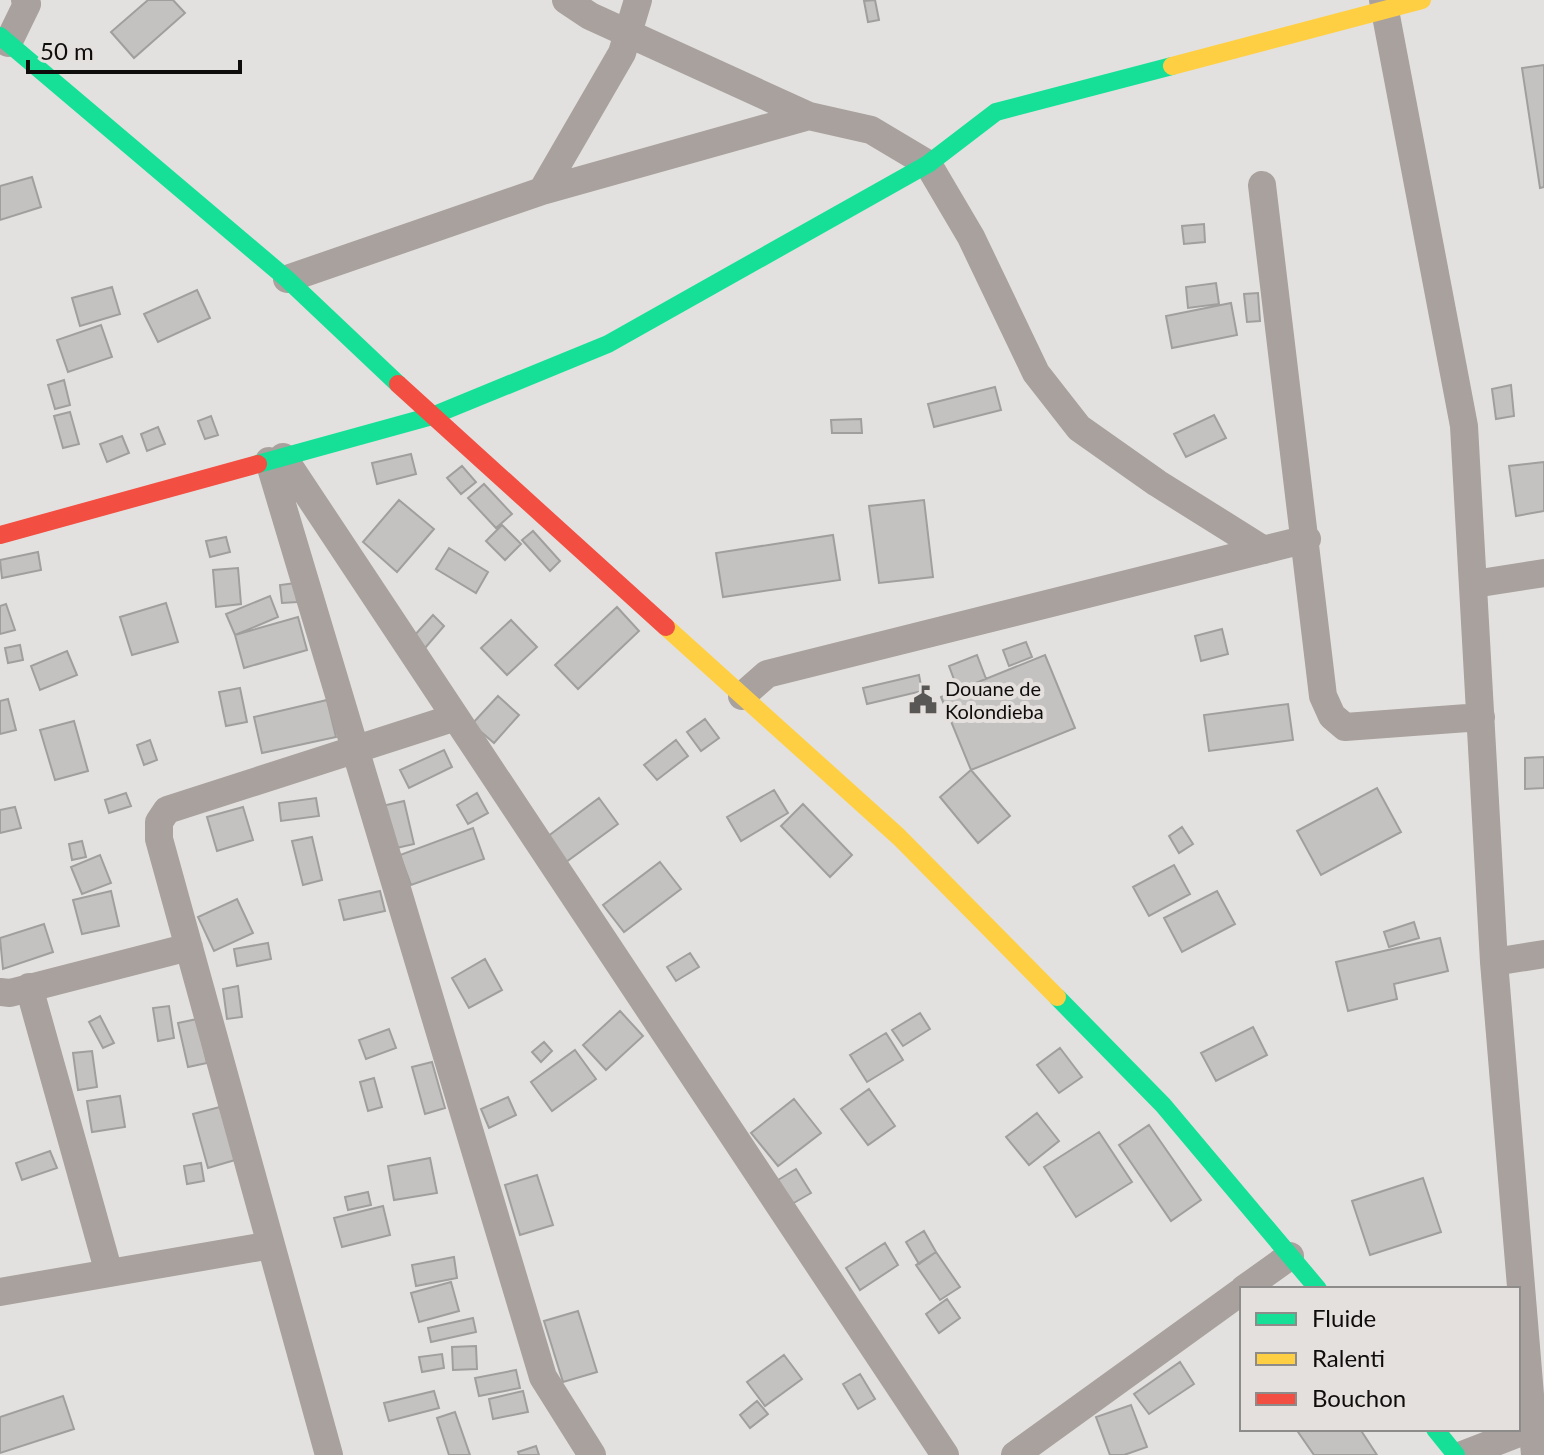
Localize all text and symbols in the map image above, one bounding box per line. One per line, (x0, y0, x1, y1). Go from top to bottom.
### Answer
scale bar (28, 24, 240, 74)
text: 50 m (40, 36, 94, 65)
place label: Douane de Kolondieba (945, 676, 1044, 723)
public building icon: Douane de Kolondieba (908, 685, 938, 715)
legend (1240, 1287, 1520, 1431)
text: Fluide (1312, 1303, 1376, 1332)
text: Ralenti (1312, 1343, 1385, 1372)
text: Bouchon (1312, 1383, 1406, 1412)

